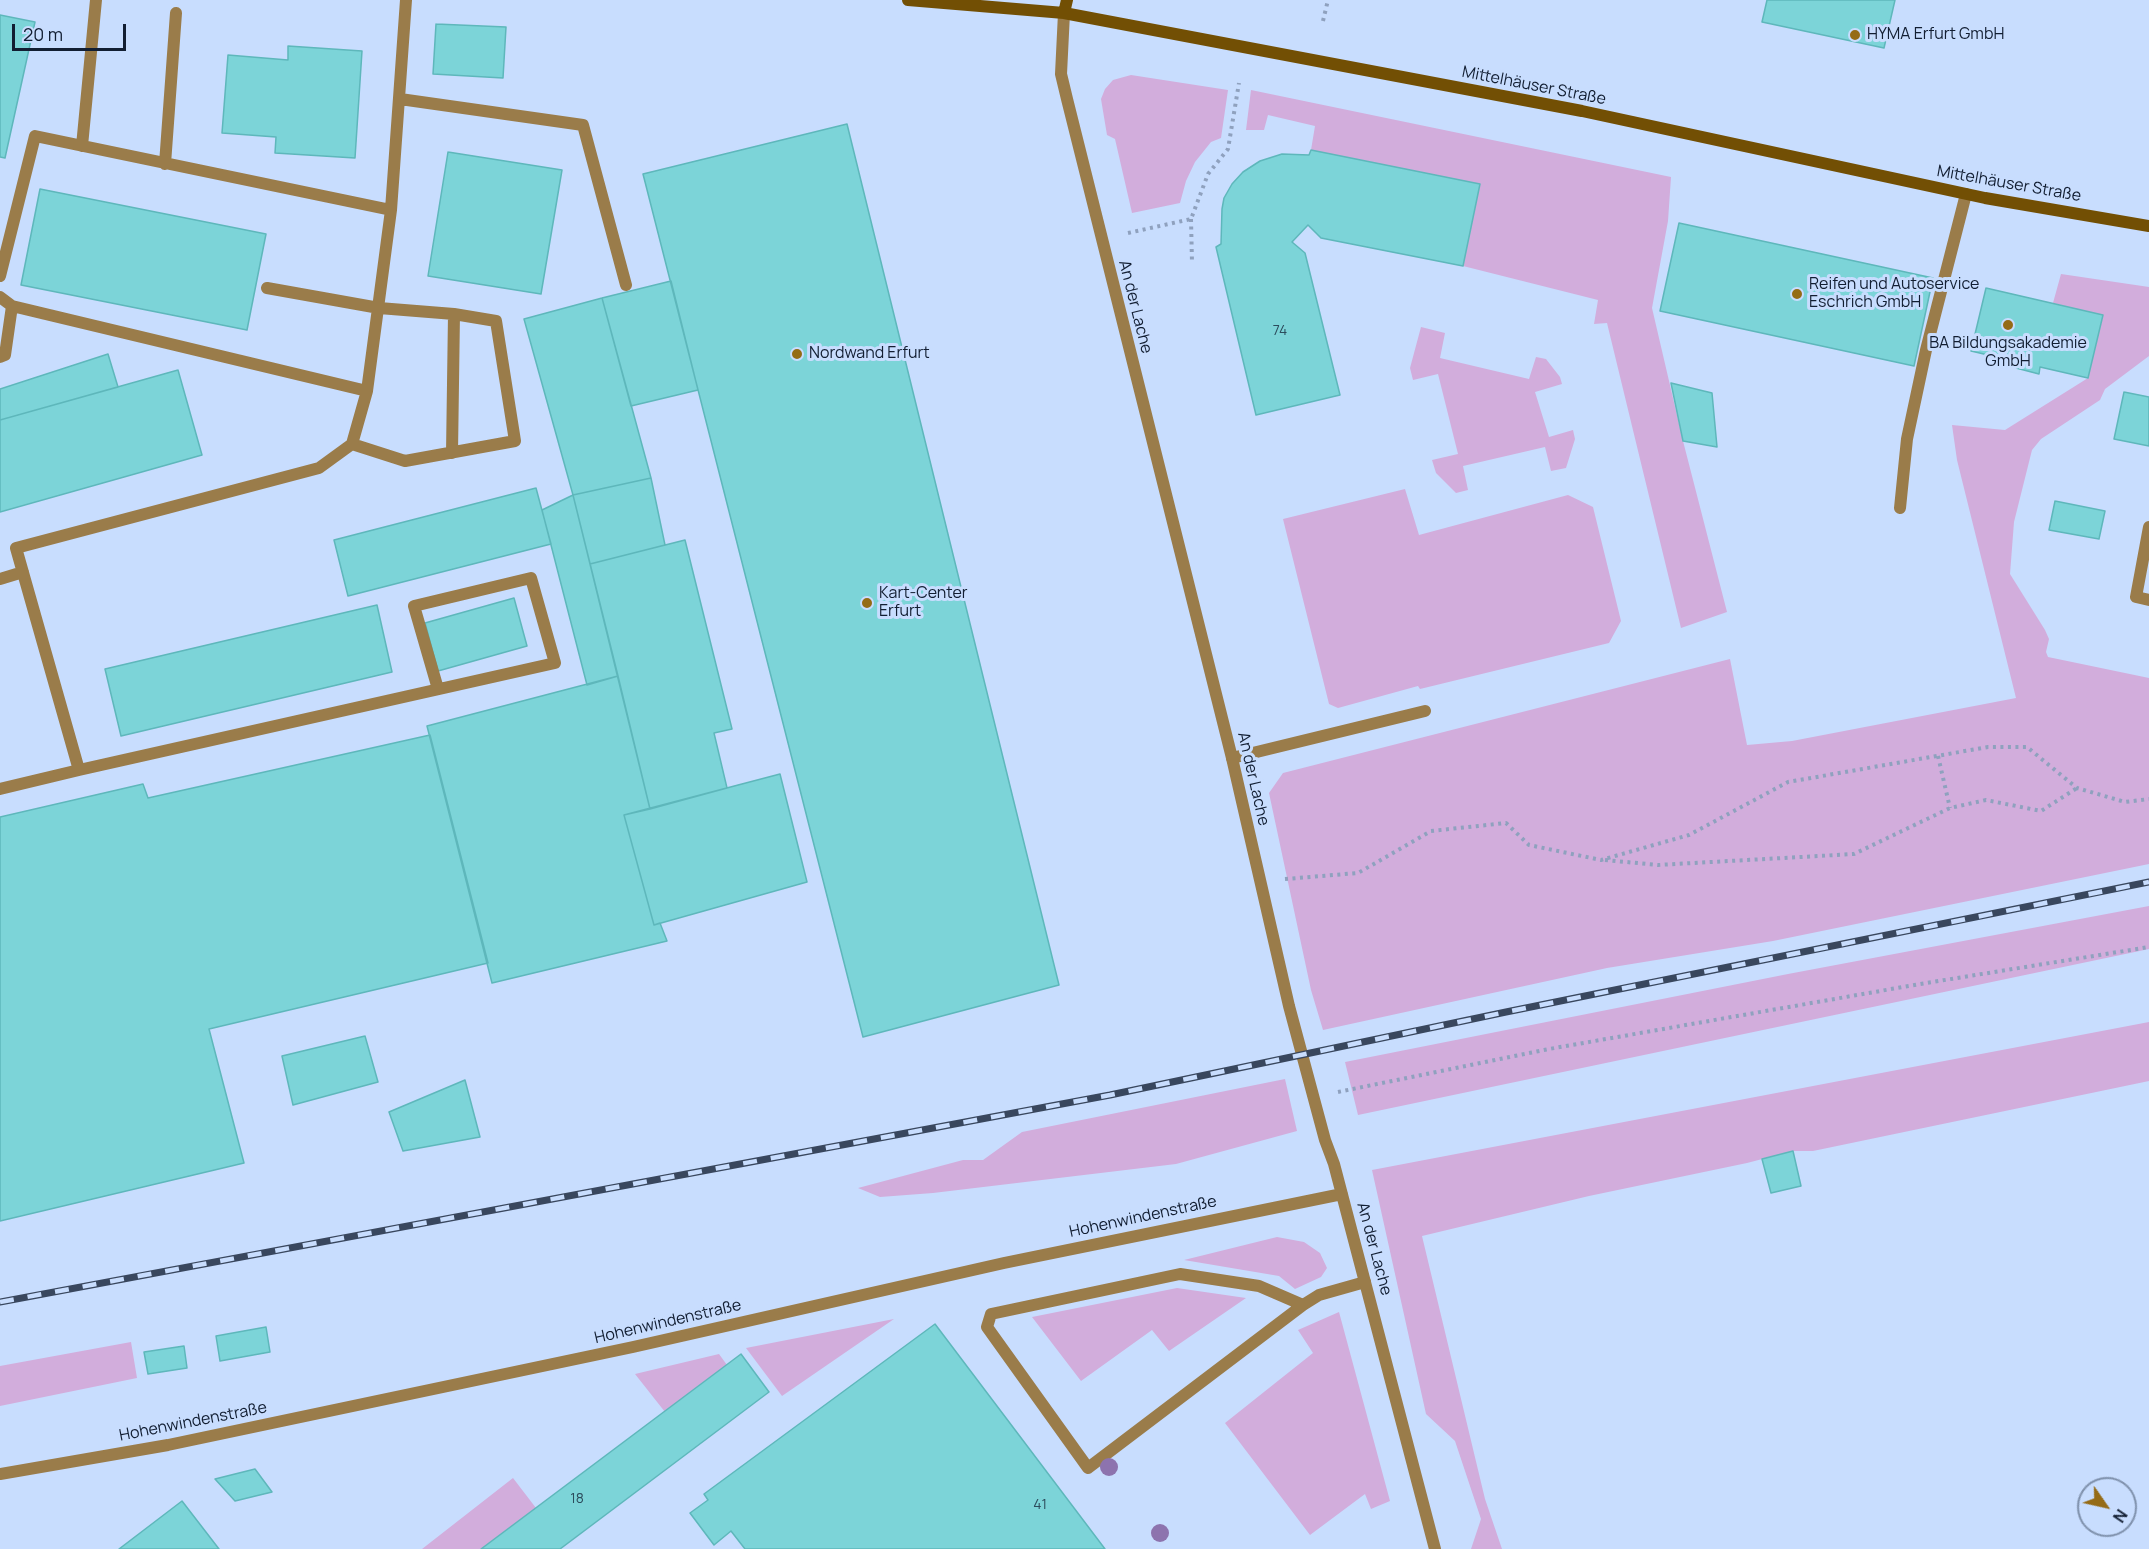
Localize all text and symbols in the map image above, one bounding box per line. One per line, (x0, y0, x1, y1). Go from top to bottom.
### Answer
scale bar (15, 12, 129, 50)
text: 20 m (23, 22, 63, 46)
place label: HYMA Erfurt GmbH (1867, 25, 2004, 45)
marker: HYMA Erfurt GmbH (1848, 28, 1862, 42)
street label: Mittelhäuser Straße (1460, 63, 1608, 109)
street label: Mittelhäuser Straße (1935, 162, 2083, 206)
street label: An der Lache (1114, 258, 1156, 356)
place label: Reifen und Autoservice Eschrich GmbH (1809, 275, 1979, 313)
marker: Reifen und Autoservice Eschrich GmbH (1790, 287, 1804, 301)
marker: BA Bildungsakademie GmbH (2001, 318, 2015, 332)
house number: 74 (1273, 323, 1287, 339)
place label: BA Bildungsakademie GmbH (1929, 334, 2087, 372)
place label: Nordwand Erfurt (809, 344, 930, 364)
marker: Nordwand Erfurt (790, 347, 804, 361)
place label: Kart-Center Erfurt (879, 584, 968, 622)
marker: Kart-Center Erfurt (860, 596, 874, 610)
street label: An der Lache (1233, 730, 1273, 828)
street label: Hohenwindenstraße (1068, 1192, 1218, 1242)
street label: An der Lache (1352, 1200, 1396, 1298)
street label: Hohenwindenstraße (593, 1296, 743, 1348)
street label: Hohenwindenstraße (117, 1398, 269, 1446)
north arrow (2077, 1477, 2137, 1537)
house number: 18 (570, 1491, 584, 1507)
house number: 41 (1033, 1497, 1047, 1513)
text: N (2108, 1505, 2133, 1527)

